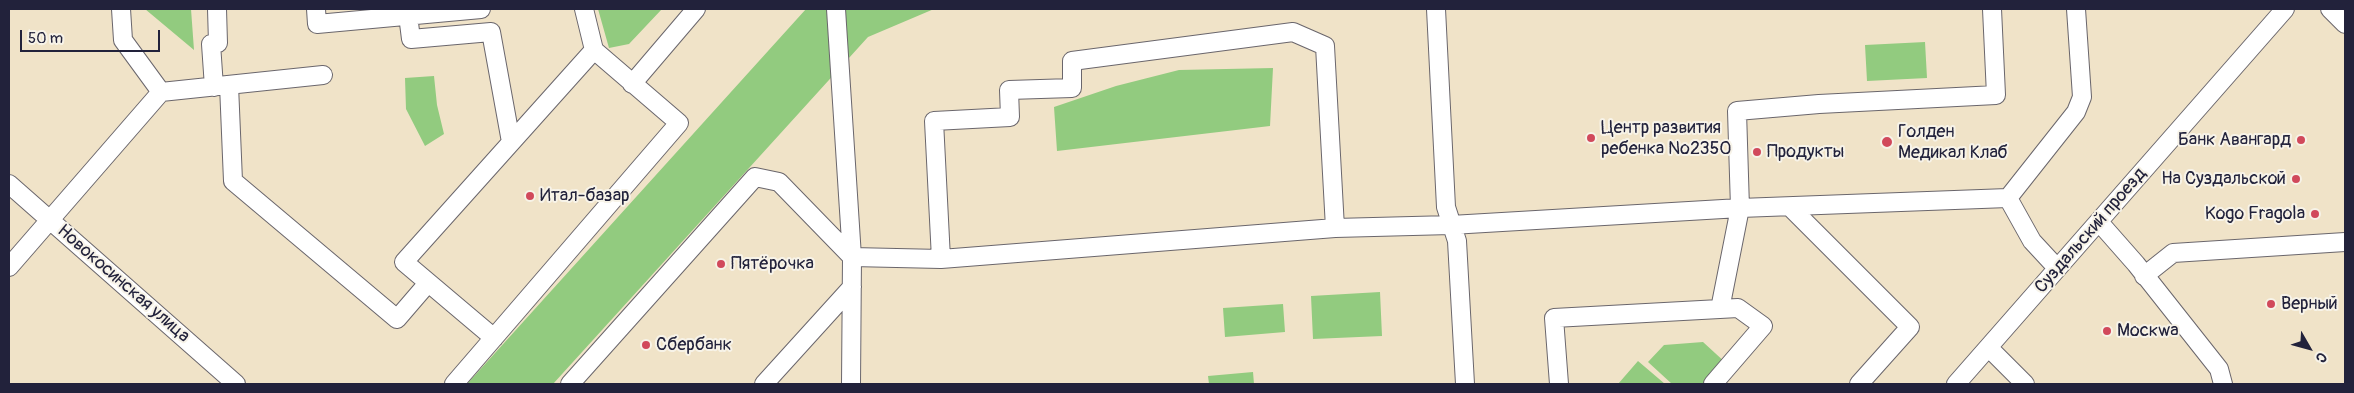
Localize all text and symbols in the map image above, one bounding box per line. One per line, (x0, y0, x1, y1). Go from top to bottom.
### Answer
scale bar (22, 20, 162, 52)
text: 50 m (28, 29, 63, 48)
place label: Центр развития ребенка №2350 (1601, 117, 1732, 160)
place label: Голден Медикал Клаб (1898, 121, 2008, 163)
place label: Банк Авангард (2178, 129, 2291, 151)
marker: Центр развития ребенка №2350 (1585, 132, 1597, 144)
marker: Банк Авангард (2295, 134, 2307, 146)
marker: Голден Медикал Клаб (1880, 135, 1894, 149)
place label: Продукты (1767, 141, 1844, 163)
marker: Продукты (1751, 146, 1763, 158)
street label: Суздальский проезд (2031, 164, 2151, 298)
place label: На Суздальской (2161, 168, 2286, 190)
marker: На Суздальской (2290, 173, 2302, 185)
place label: Итал-базар (540, 185, 630, 207)
marker: Итал-базар (524, 190, 536, 202)
place label: Kogo Fragola (2205, 203, 2305, 225)
marker: Kogo Fragola (2309, 208, 2321, 220)
street label: Новокосинская улица (52, 221, 194, 347)
place label: Пятёрочка (731, 253, 814, 275)
marker: Пятёрочка (715, 258, 727, 270)
place label: Верный (2281, 293, 2338, 315)
marker: Верный (2265, 298, 2277, 310)
place label: Москwa (2117, 320, 2179, 342)
north arrow (2284, 323, 2334, 373)
marker: Москwa (2101, 325, 2113, 337)
place label: Сбербанк (656, 334, 732, 356)
marker: Сбербанк (640, 339, 652, 351)
text: С (2312, 349, 2331, 366)

